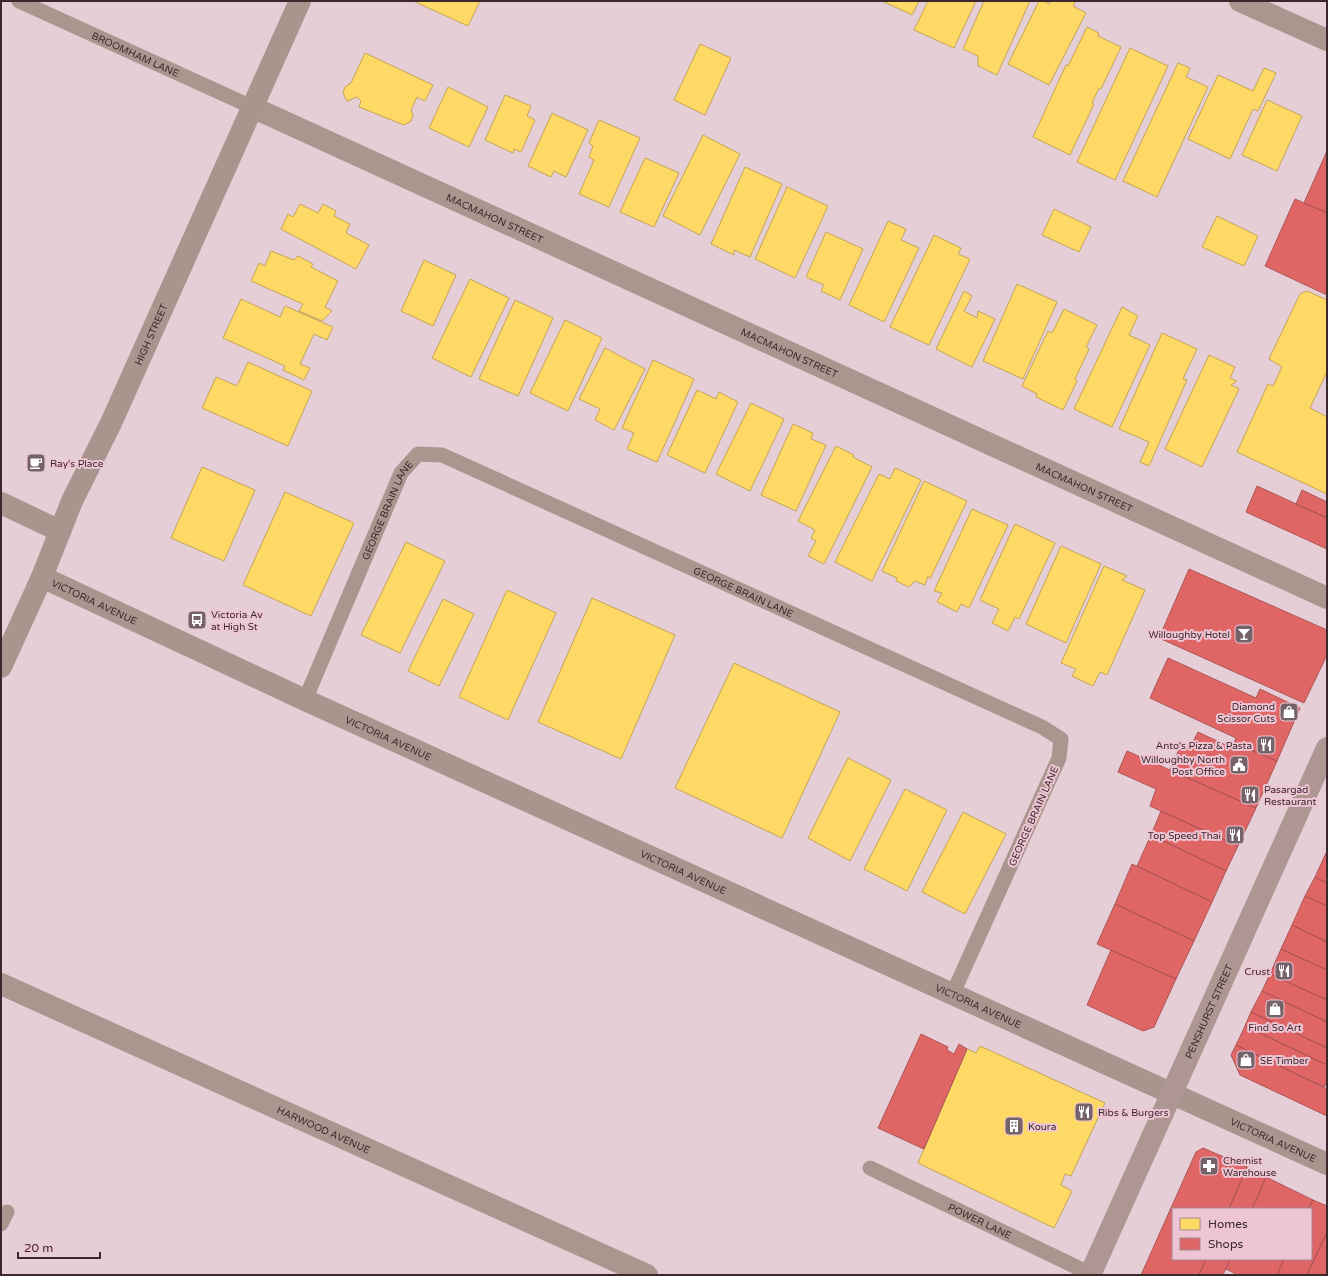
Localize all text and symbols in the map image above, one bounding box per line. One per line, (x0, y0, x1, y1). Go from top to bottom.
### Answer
street label: BROOMHAM LANE (89, 30, 181, 80)
street label: MACMAHON STREET (444, 192, 545, 246)
street label: HIGH STREET (133, 302, 171, 367)
street label: MACMAHON STREET (739, 326, 840, 381)
cafe icon: Ray's Place (25, 452, 47, 474)
place label: Ray's Place (50, 458, 104, 470)
street label: GEORGE BRAIN LANE (360, 459, 416, 562)
street label: MACMAHON STREET (1033, 461, 1134, 515)
street label: GEORGE BRAIN LANE (691, 565, 795, 620)
street label: VICTORIA AVENUE (49, 577, 139, 628)
bus stop icon: Victoria Av at High St (186, 609, 208, 631)
place label: Victoria Av at High St (211, 609, 263, 633)
bar icon: Willoughby Hotel (1233, 623, 1255, 645)
place label: Willoughby Hotel (1148, 629, 1230, 641)
place label: Diamond Scissor Cuts (1217, 701, 1275, 725)
shop icon: Diamond Scissor Cuts (1278, 701, 1300, 723)
street label: VICTORIA AVENUE (343, 714, 433, 764)
restaurant icon: Anto's Pizza & Pasta (1255, 734, 1277, 756)
place label: Anto's Pizza & Pasta (1156, 740, 1252, 752)
place label: Willoughby North Post Office (1141, 754, 1225, 778)
public building icon: Willoughby North Post Office (1228, 754, 1250, 776)
street label: GEORGE BRAIN LANE (1006, 765, 1061, 868)
restaurant icon: Pasargad Restaurant (1239, 784, 1261, 806)
place label: Pasargad Restaurant (1264, 784, 1316, 808)
restaurant icon: Top Speed Thai (1224, 824, 1246, 846)
place label: Top Speed Thai (1148, 830, 1221, 842)
street label: VICTORIA AVENUE (638, 848, 728, 897)
restaurant icon: Crust (1273, 960, 1295, 982)
street label: PENSHURST STREET (1183, 963, 1236, 1061)
place label: Crust (1245, 966, 1270, 978)
street label: VICTORIA AVENUE (933, 982, 1023, 1031)
shop icon: Find So Art (1264, 998, 1286, 1020)
place label: Find So Art (1248, 1022, 1302, 1034)
shop icon: SE Timber (1235, 1049, 1257, 1071)
place label: SE Timber (1260, 1055, 1309, 1067)
restaurant icon: Ribs & Burgers (1073, 1101, 1095, 1123)
street label: HARWOOD AVENUE (275, 1104, 372, 1157)
place label: Ribs & Burgers (1098, 1107, 1169, 1119)
building icon: Koura (1003, 1115, 1025, 1137)
street label: VICTORIA AVENUE (1228, 1116, 1318, 1165)
place label: Koura (1028, 1121, 1056, 1133)
pharmacy icon: Chemist Warehouse (1198, 1155, 1220, 1177)
place label: Chemist Warehouse (1223, 1155, 1277, 1179)
street label: POWER LANE (946, 1201, 1013, 1242)
legend (1172, 1208, 1312, 1260)
text: Homes (1208, 1217, 1248, 1231)
scale bar (18, 1234, 100, 1260)
text: Shops (1208, 1237, 1243, 1251)
text: 20 m (24, 1241, 53, 1255)

